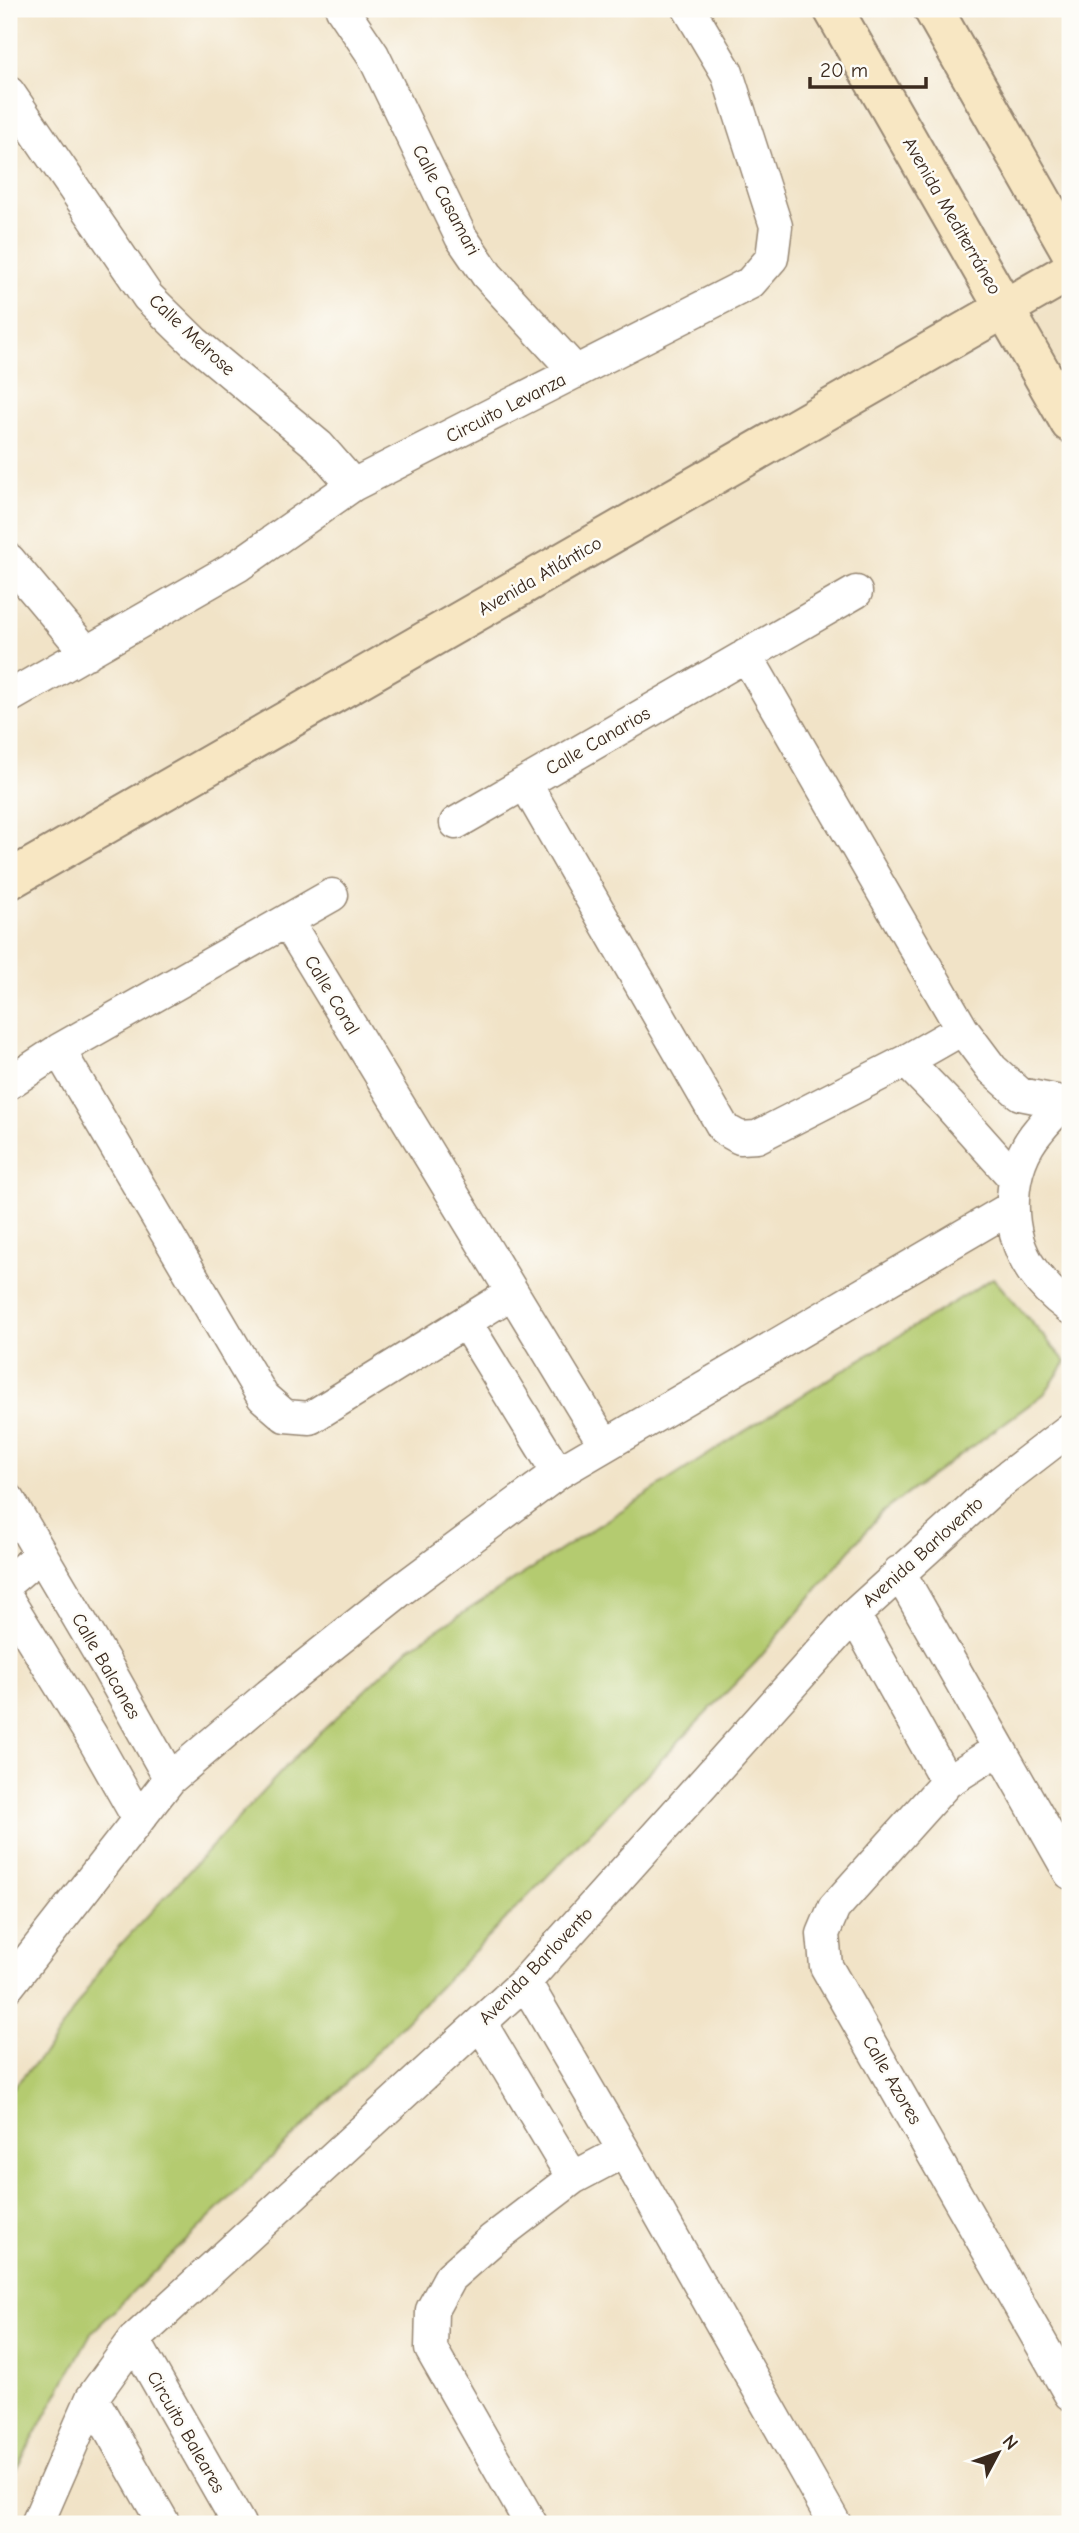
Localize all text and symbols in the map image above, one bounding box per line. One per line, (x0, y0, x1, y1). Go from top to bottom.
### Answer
scale bar (810, 46, 925, 90)
text: 20 m (820, 58, 868, 82)
street label: Avenida Mediterráneo (898, 134, 1006, 298)
street label: Calle Casamari (408, 141, 484, 259)
street label: Calle Melrose (144, 290, 240, 380)
street label: Circuito Levanza (442, 368, 570, 448)
street label: Avenida Atlántico (474, 532, 606, 620)
street label: Calle Canarios (542, 702, 654, 780)
street label: Calle Coral (300, 951, 364, 1039)
street label: Avenida Barlovento (858, 1492, 988, 1612)
street label: Calle Balcanes (67, 1609, 145, 1723)
street label: Avenida Barlovento (474, 1903, 598, 2029)
street label: Calle Azores (858, 2032, 926, 2129)
street label: Circuito Baleares (142, 2367, 230, 2497)
north arrow (964, 2418, 1034, 2488)
text: N (998, 2431, 1022, 2454)

